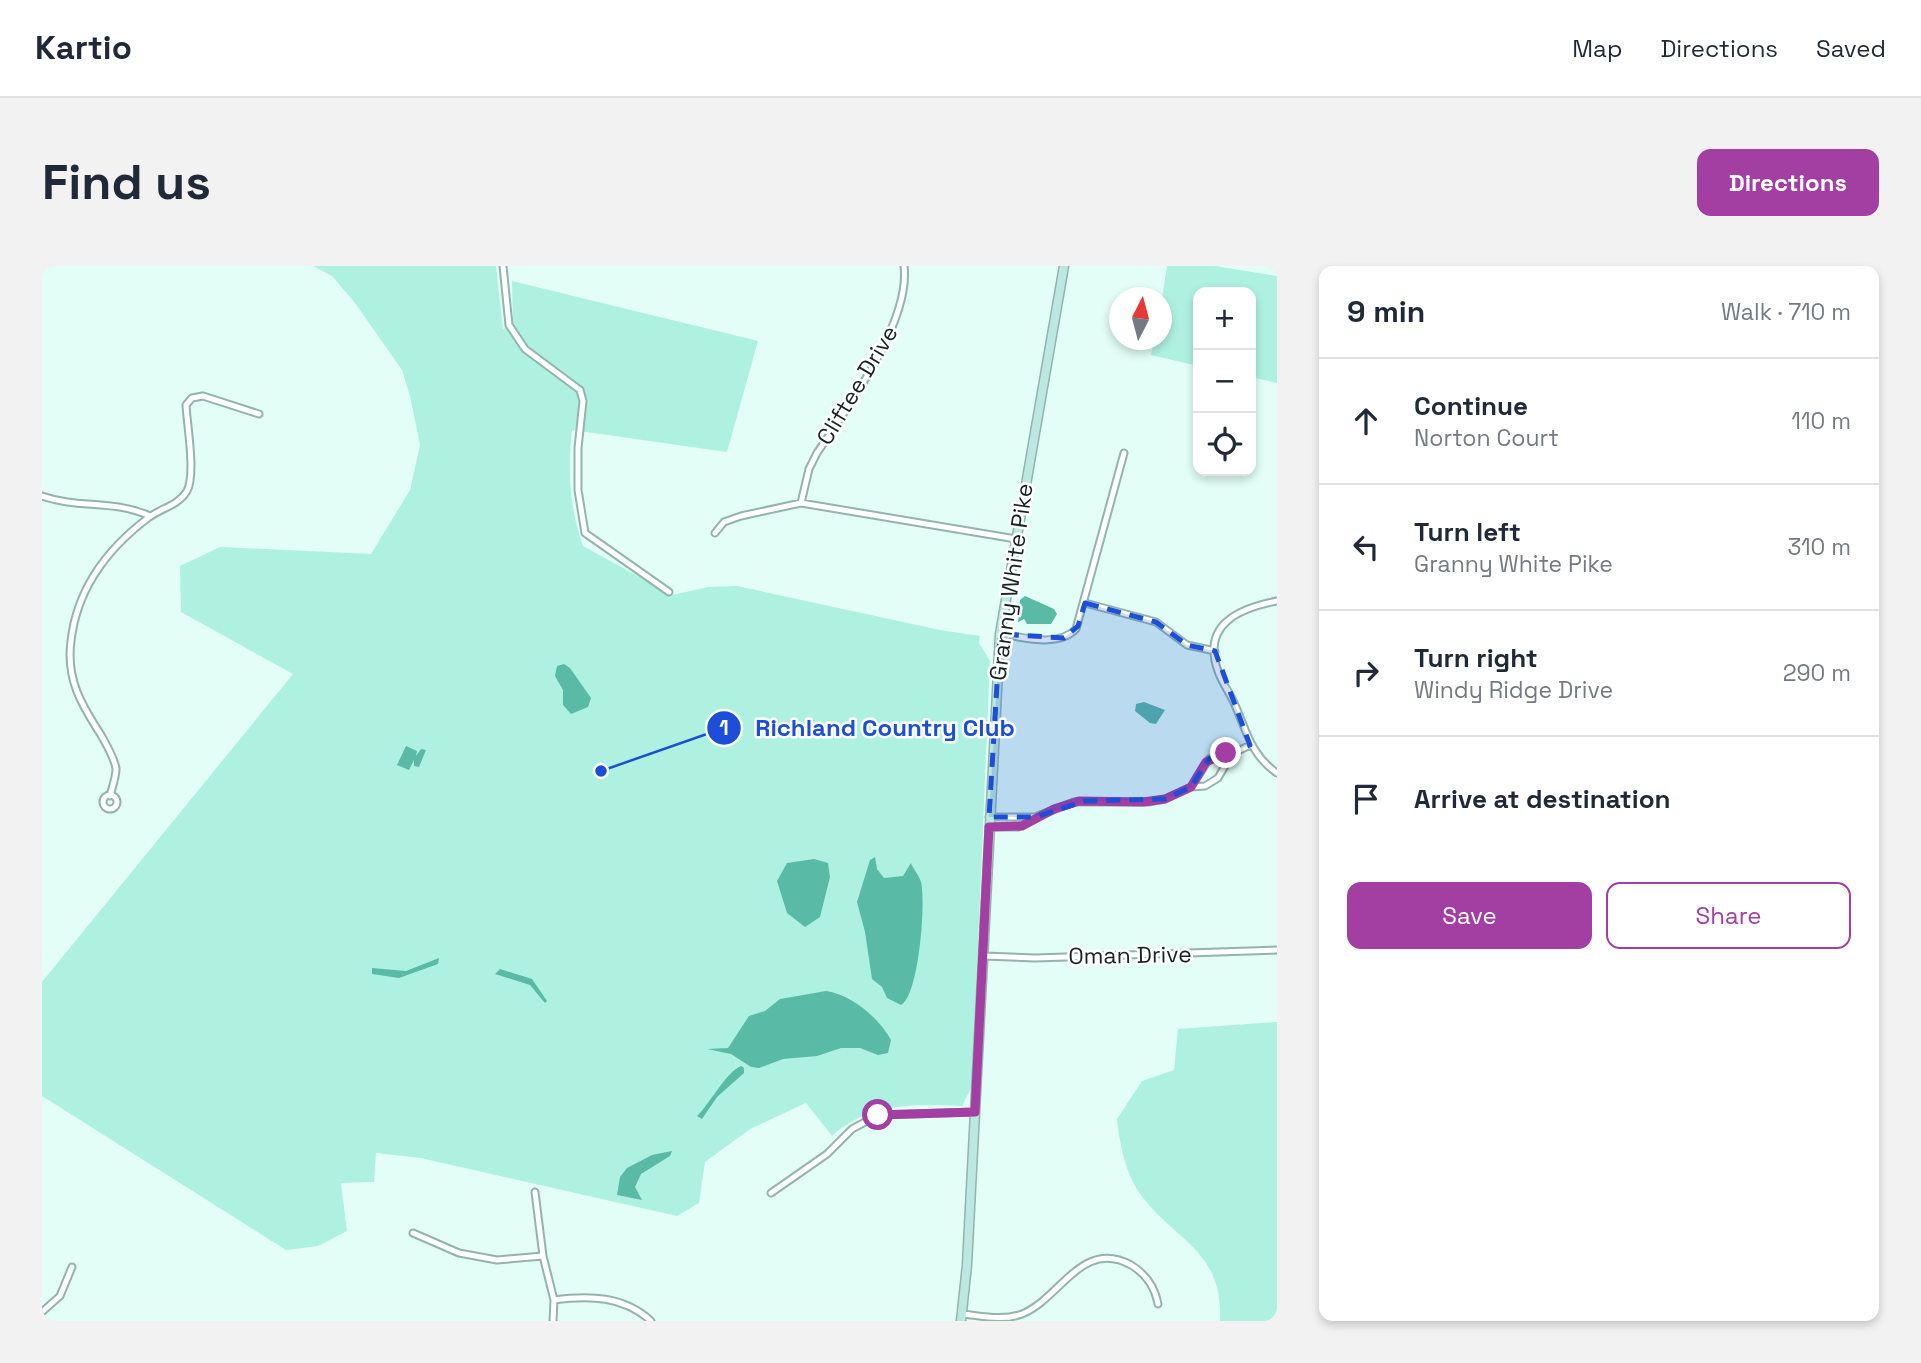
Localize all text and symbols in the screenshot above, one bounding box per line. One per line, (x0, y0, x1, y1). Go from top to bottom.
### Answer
text: Kartio (35, 27, 132, 69)
text: Map (1572, 33, 1622, 64)
text: Directions (1660, 33, 1778, 64)
text: Saved (1816, 33, 1886, 64)
button: Directions (1697, 149, 1879, 216)
text: Find us (42, 151, 211, 213)
north arrow (1109, 287, 1172, 350)
map controls (1193, 287, 1256, 476)
button: + (1193, 287, 1256, 350)
text: 9 min (1347, 292, 1425, 331)
text: Walk · 710 m (1721, 297, 1851, 327)
street label: Cliftee Drive (810, 320, 904, 450)
button: − (1193, 350, 1256, 413)
text: Continue (1414, 389, 1528, 423)
icon: ahead (1347, 402, 1385, 440)
text: 110 m (1791, 406, 1851, 436)
button: locate (1193, 413, 1256, 476)
text: Norton Court (1414, 423, 1559, 453)
street label: Granny White Pike (982, 481, 1040, 683)
text: Turn left (1414, 515, 1521, 549)
icon: left (1347, 528, 1385, 566)
text: 310 m (1787, 532, 1851, 562)
text: Granny White Pike (1414, 549, 1613, 579)
text: Turn right (1414, 641, 1538, 675)
icon: right (1347, 654, 1385, 692)
text: 290 m (1783, 658, 1851, 688)
text: Windy Ridge Drive (1414, 675, 1613, 705)
callout: Richland Country Club (706, 705, 1029, 750)
text: Richland Country Club (755, 712, 1015, 743)
text: 1 (719, 714, 729, 741)
route end (1210, 737, 1241, 768)
icon: arrive (1347, 780, 1385, 818)
text: Arrive at destination (1414, 782, 1671, 816)
button: Save (1347, 882, 1592, 949)
button: Share (1606, 882, 1851, 949)
street label: Oman Drive (1068, 939, 1192, 971)
route start (862, 1099, 893, 1130)

